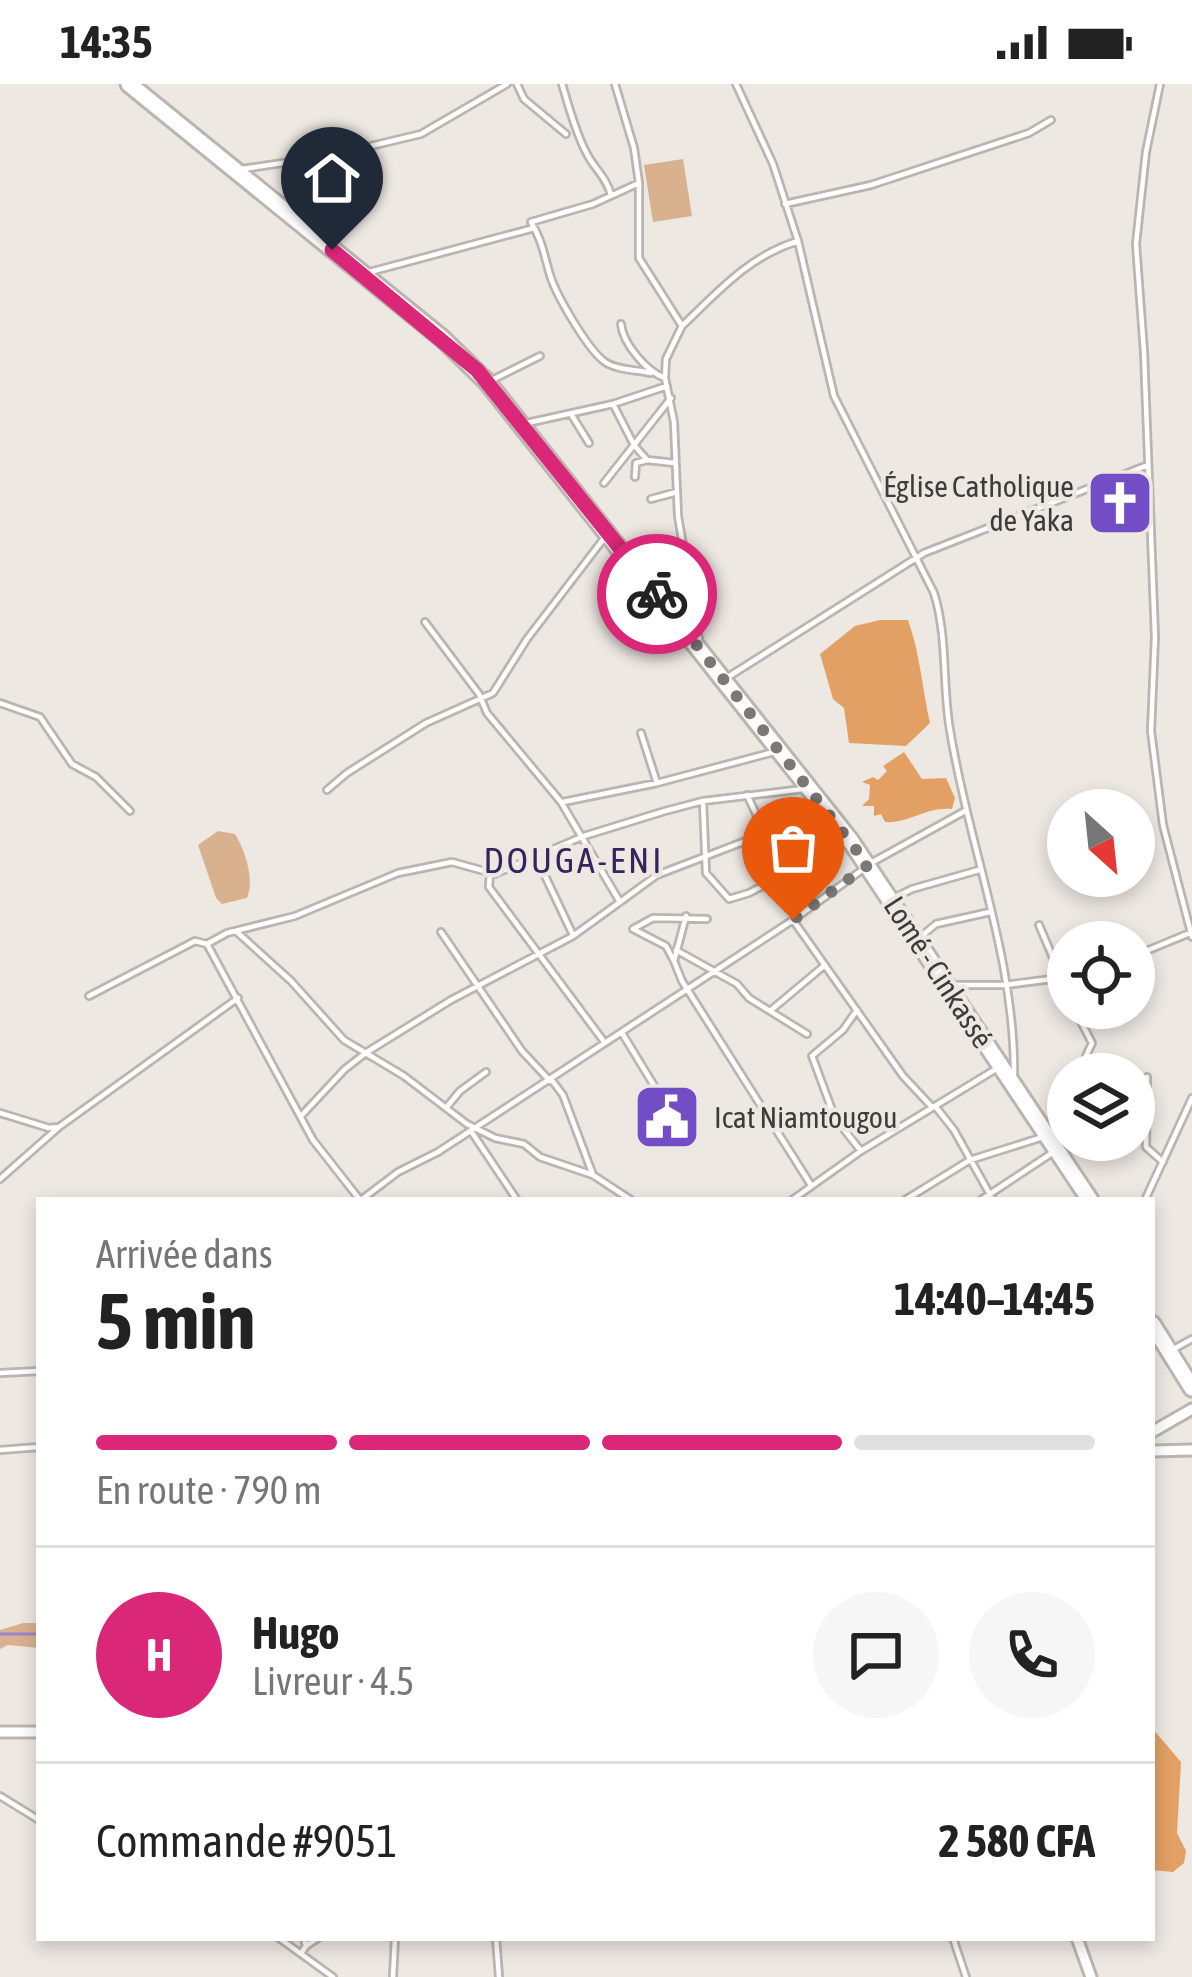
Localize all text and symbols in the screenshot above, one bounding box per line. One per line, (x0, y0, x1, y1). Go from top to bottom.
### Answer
text: 14:35 (60, 16, 153, 68)
pin (281, 127, 383, 250)
icon: home (299, 145, 365, 211)
church icon: Église Catholique de Yaka (1085, 468, 1155, 538)
place label: Église Catholique de Yaka (883, 469, 1074, 537)
courier (597, 534, 717, 654)
icon: bike (624, 561, 690, 627)
north arrow (1047, 789, 1155, 897)
map controls (1047, 789, 1155, 1161)
pin (742, 797, 844, 920)
icon: bag (760, 815, 826, 881)
district label: DOUGA-ENI (484, 839, 664, 881)
street label: Lomé - Cinkassé (877, 890, 1001, 1054)
button: locate (1047, 921, 1155, 1029)
button: layers (1047, 1053, 1155, 1161)
public building icon: Icat Niamtougou (632, 1082, 702, 1152)
place label: Icat Niamtougou (714, 1100, 897, 1134)
text: Arrivée dans (96, 1232, 273, 1276)
text: 14:40–14:45 (894, 1273, 1095, 1325)
text: 5 min (96, 1276, 255, 1366)
text: En route · 790 m (96, 1468, 322, 1512)
button: chat (813, 1592, 939, 1718)
button: phone (969, 1592, 1095, 1718)
text: Hugo (252, 1607, 339, 1659)
text: H (146, 1629, 172, 1681)
text: Livreur · 4.5 (252, 1659, 414, 1703)
text: Commande #9051 (96, 1815, 397, 1867)
text: 2 580 CFA (939, 1815, 1095, 1867)

